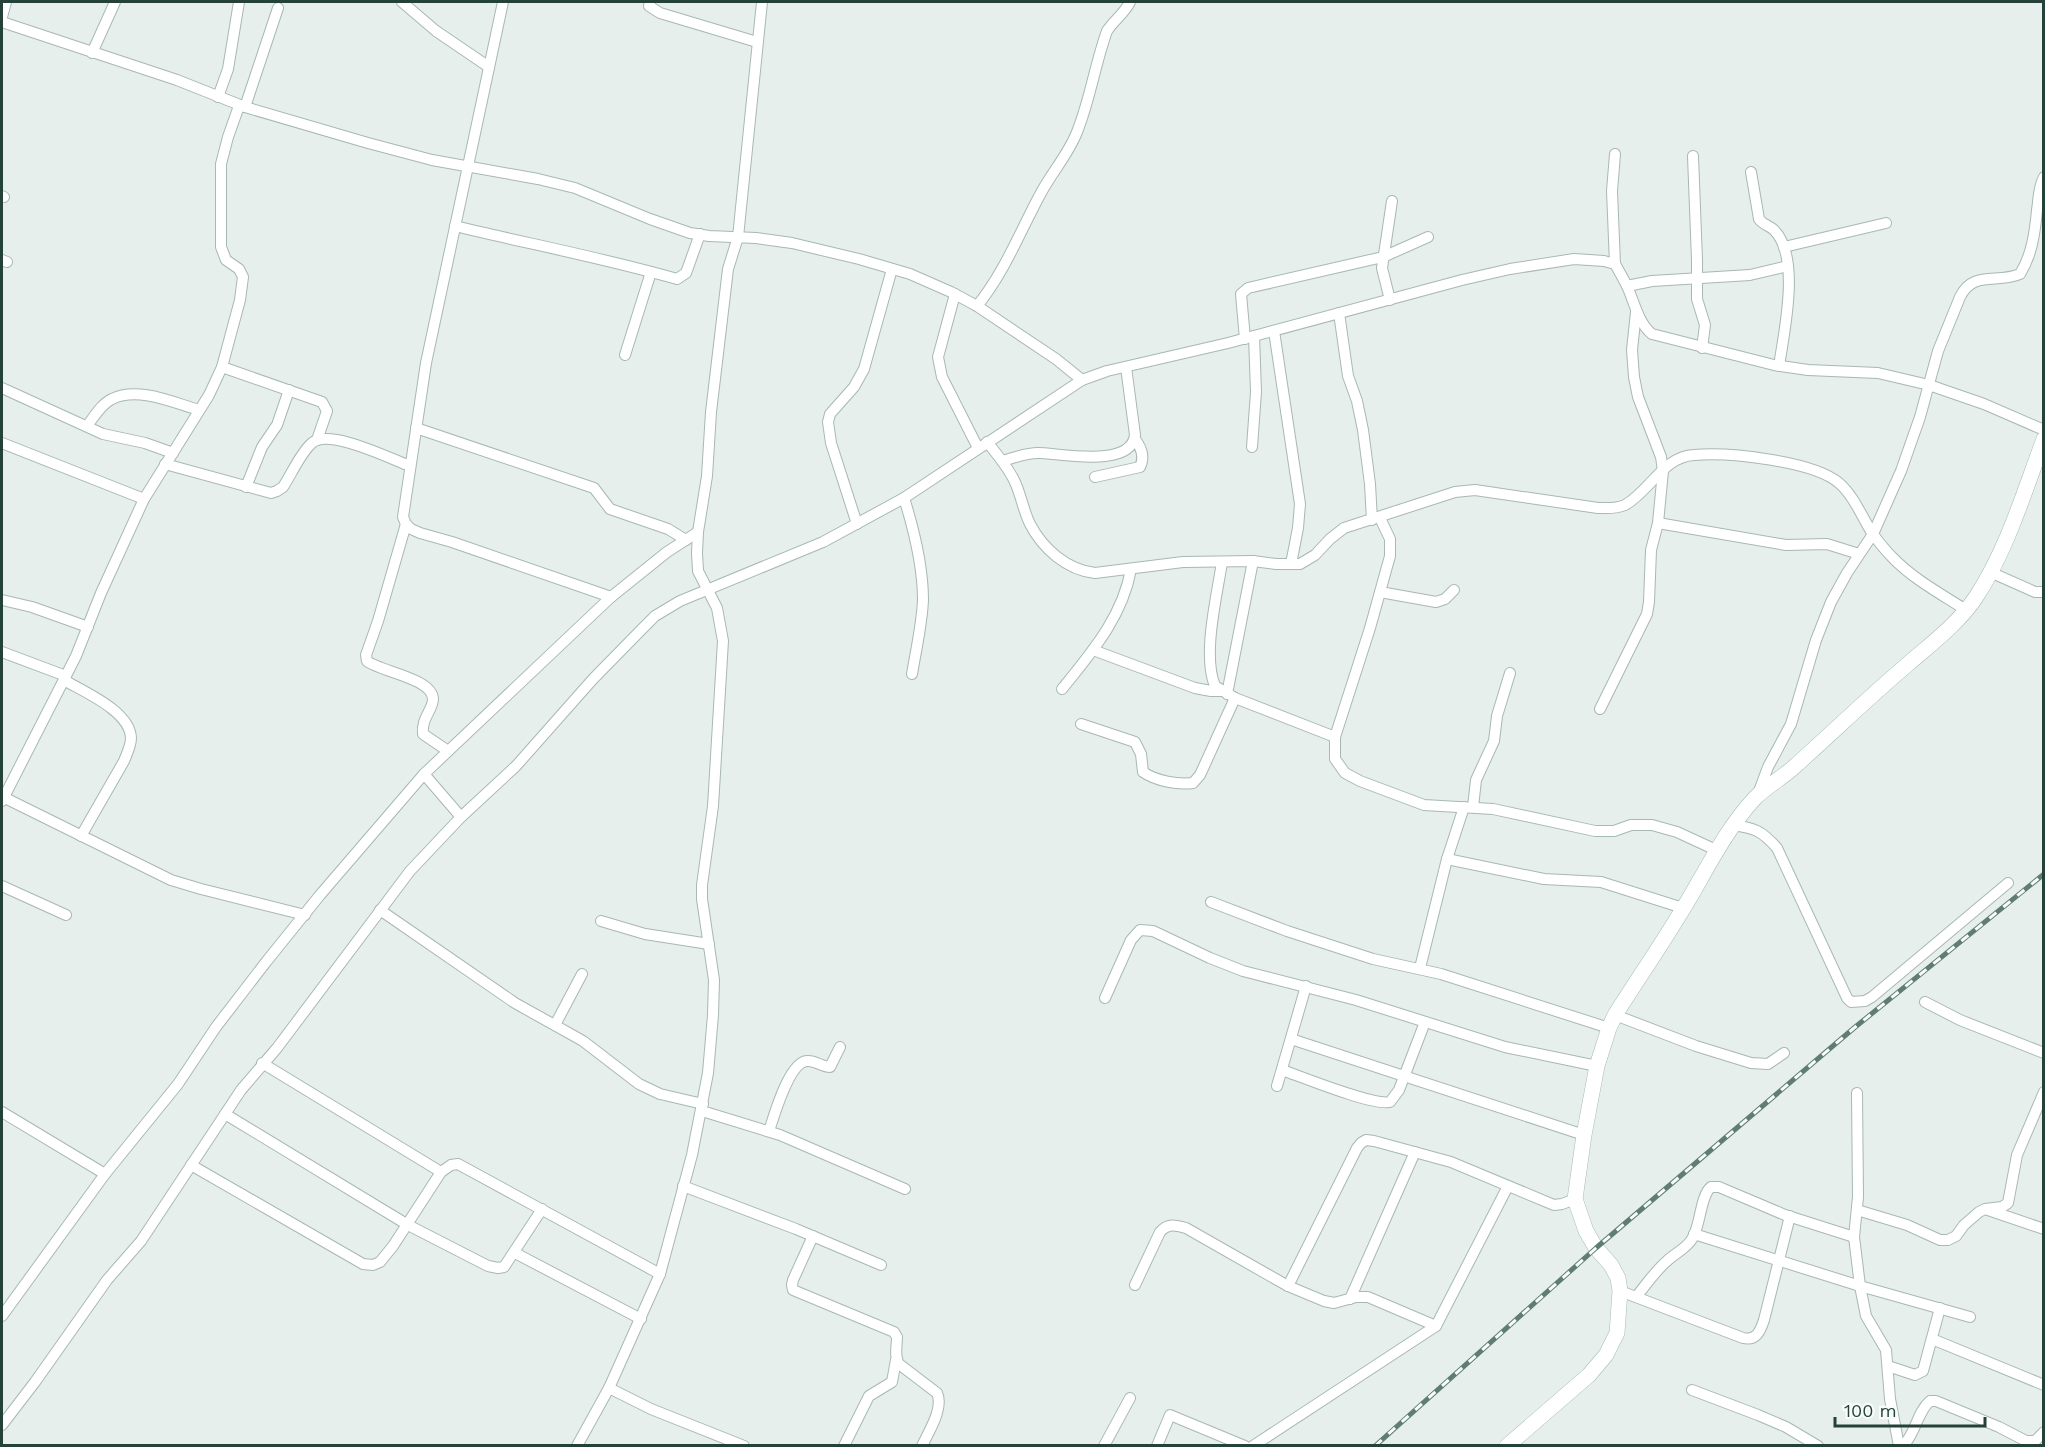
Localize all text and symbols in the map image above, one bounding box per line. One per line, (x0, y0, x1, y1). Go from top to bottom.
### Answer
scale bar (1835, 1390, 1985, 1428)
text: 100 m (1844, 1400, 1897, 1421)

